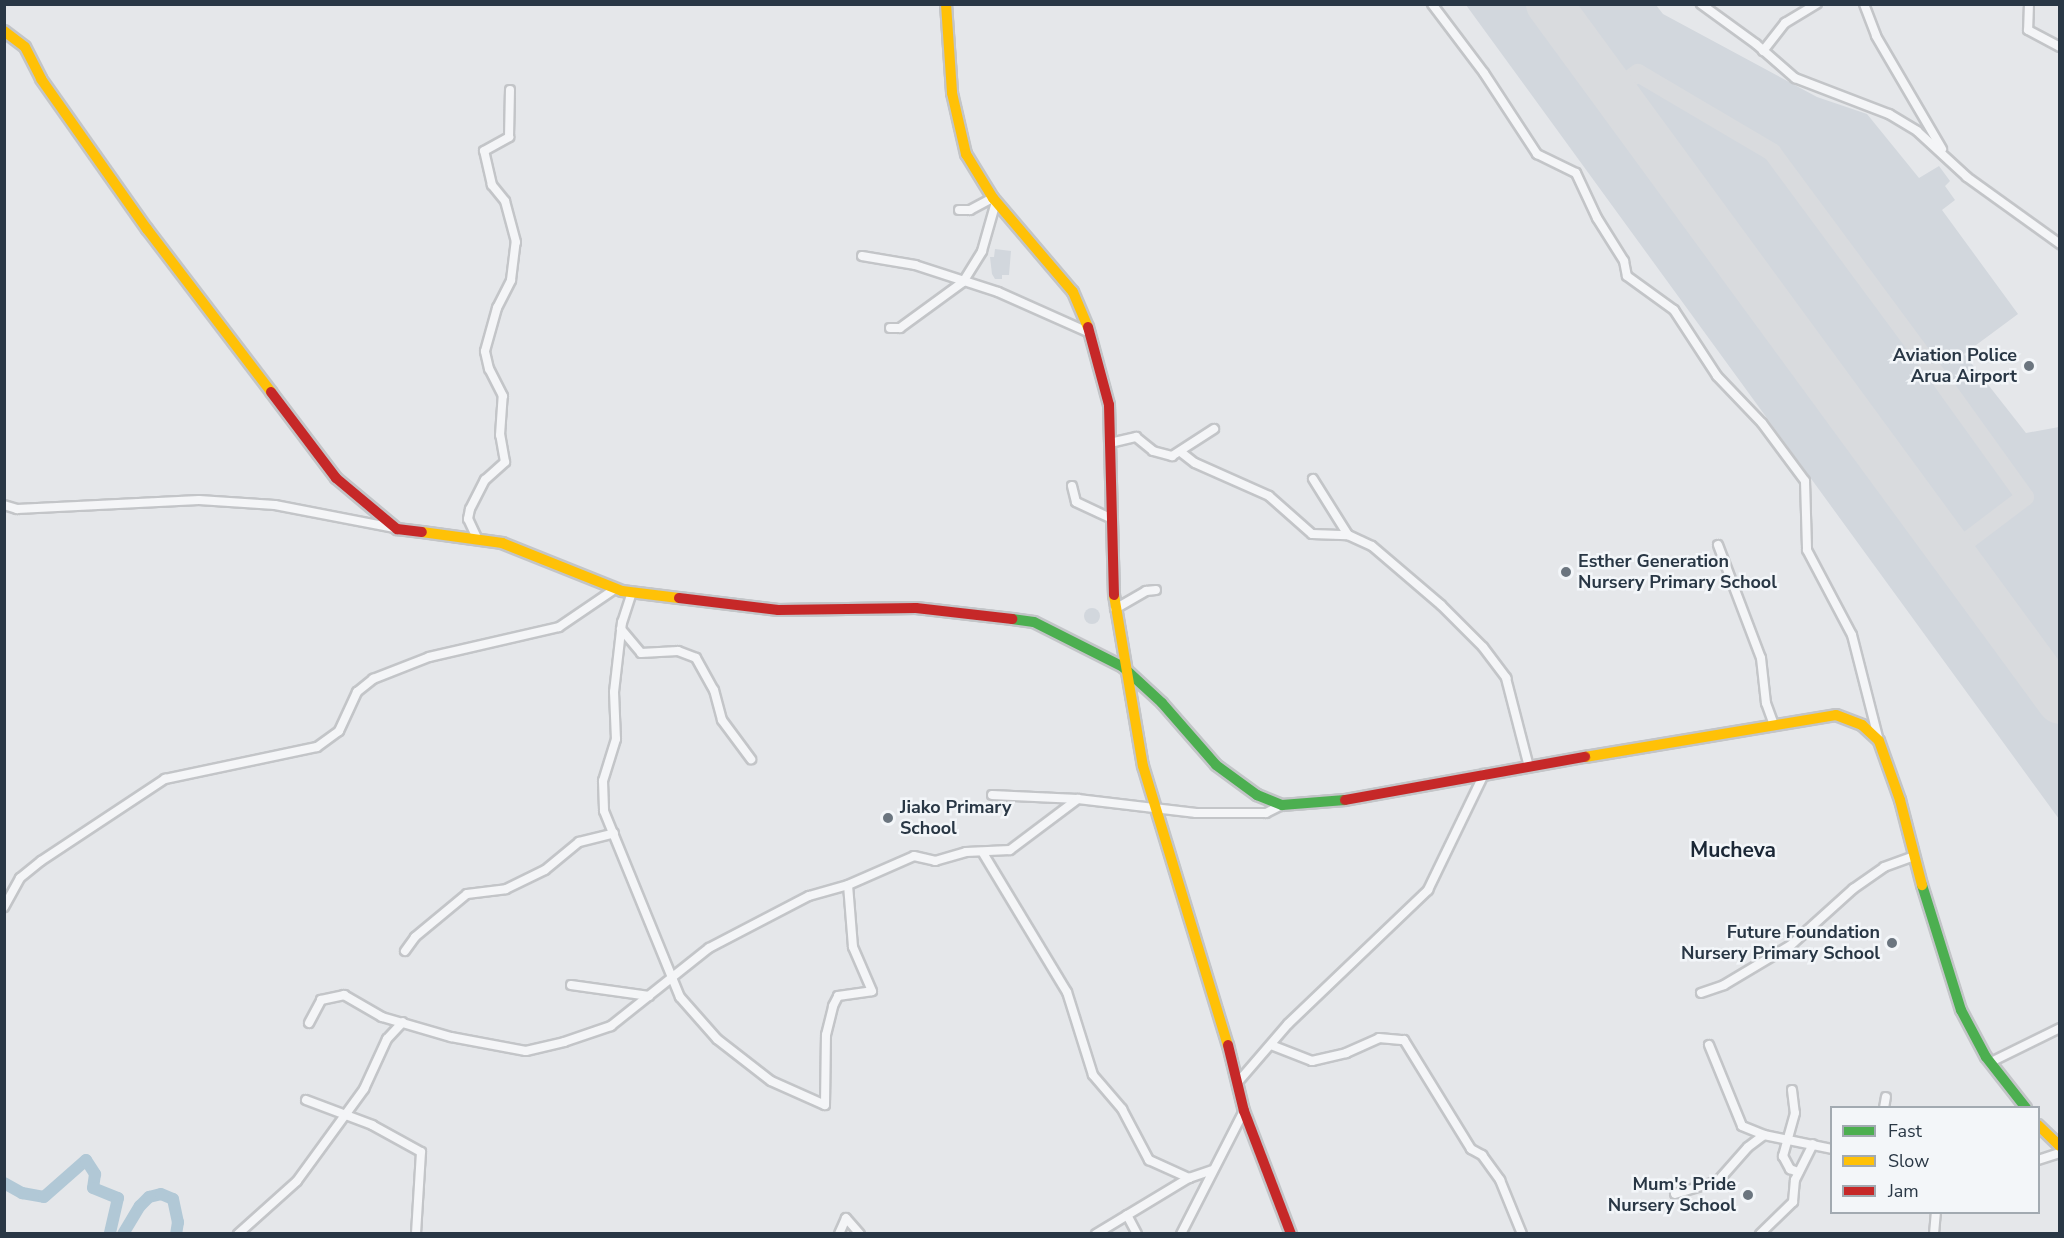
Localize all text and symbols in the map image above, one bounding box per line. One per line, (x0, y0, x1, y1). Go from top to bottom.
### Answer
place label: Aviation Police Arua Airport (1893, 345, 2017, 388)
marker: Aviation Police Arua Airport (2022, 359, 2036, 373)
place label: Esther Generation Nursery Primary School (1578, 551, 1777, 594)
marker: Esther Generation Nursery Primary School (1559, 565, 1573, 579)
place label: Jiako Primary School (900, 797, 1011, 840)
marker: Jiako Primary School (881, 811, 895, 825)
district label: Mucheva (1690, 837, 1776, 863)
place label: Future Foundation Nursery Primary School (1681, 922, 1880, 964)
marker: Future Foundation Nursery Primary School (1885, 936, 1899, 950)
legend (1830, 1106, 2040, 1214)
text: Fast (1888, 1119, 1922, 1143)
text: Slow (1888, 1149, 1929, 1173)
place label: Mum's Pride Nursery School (1608, 1174, 1736, 1216)
text: Jam (1888, 1179, 1919, 1203)
marker: Mum's Pride Nursery School (1741, 1188, 1755, 1202)

